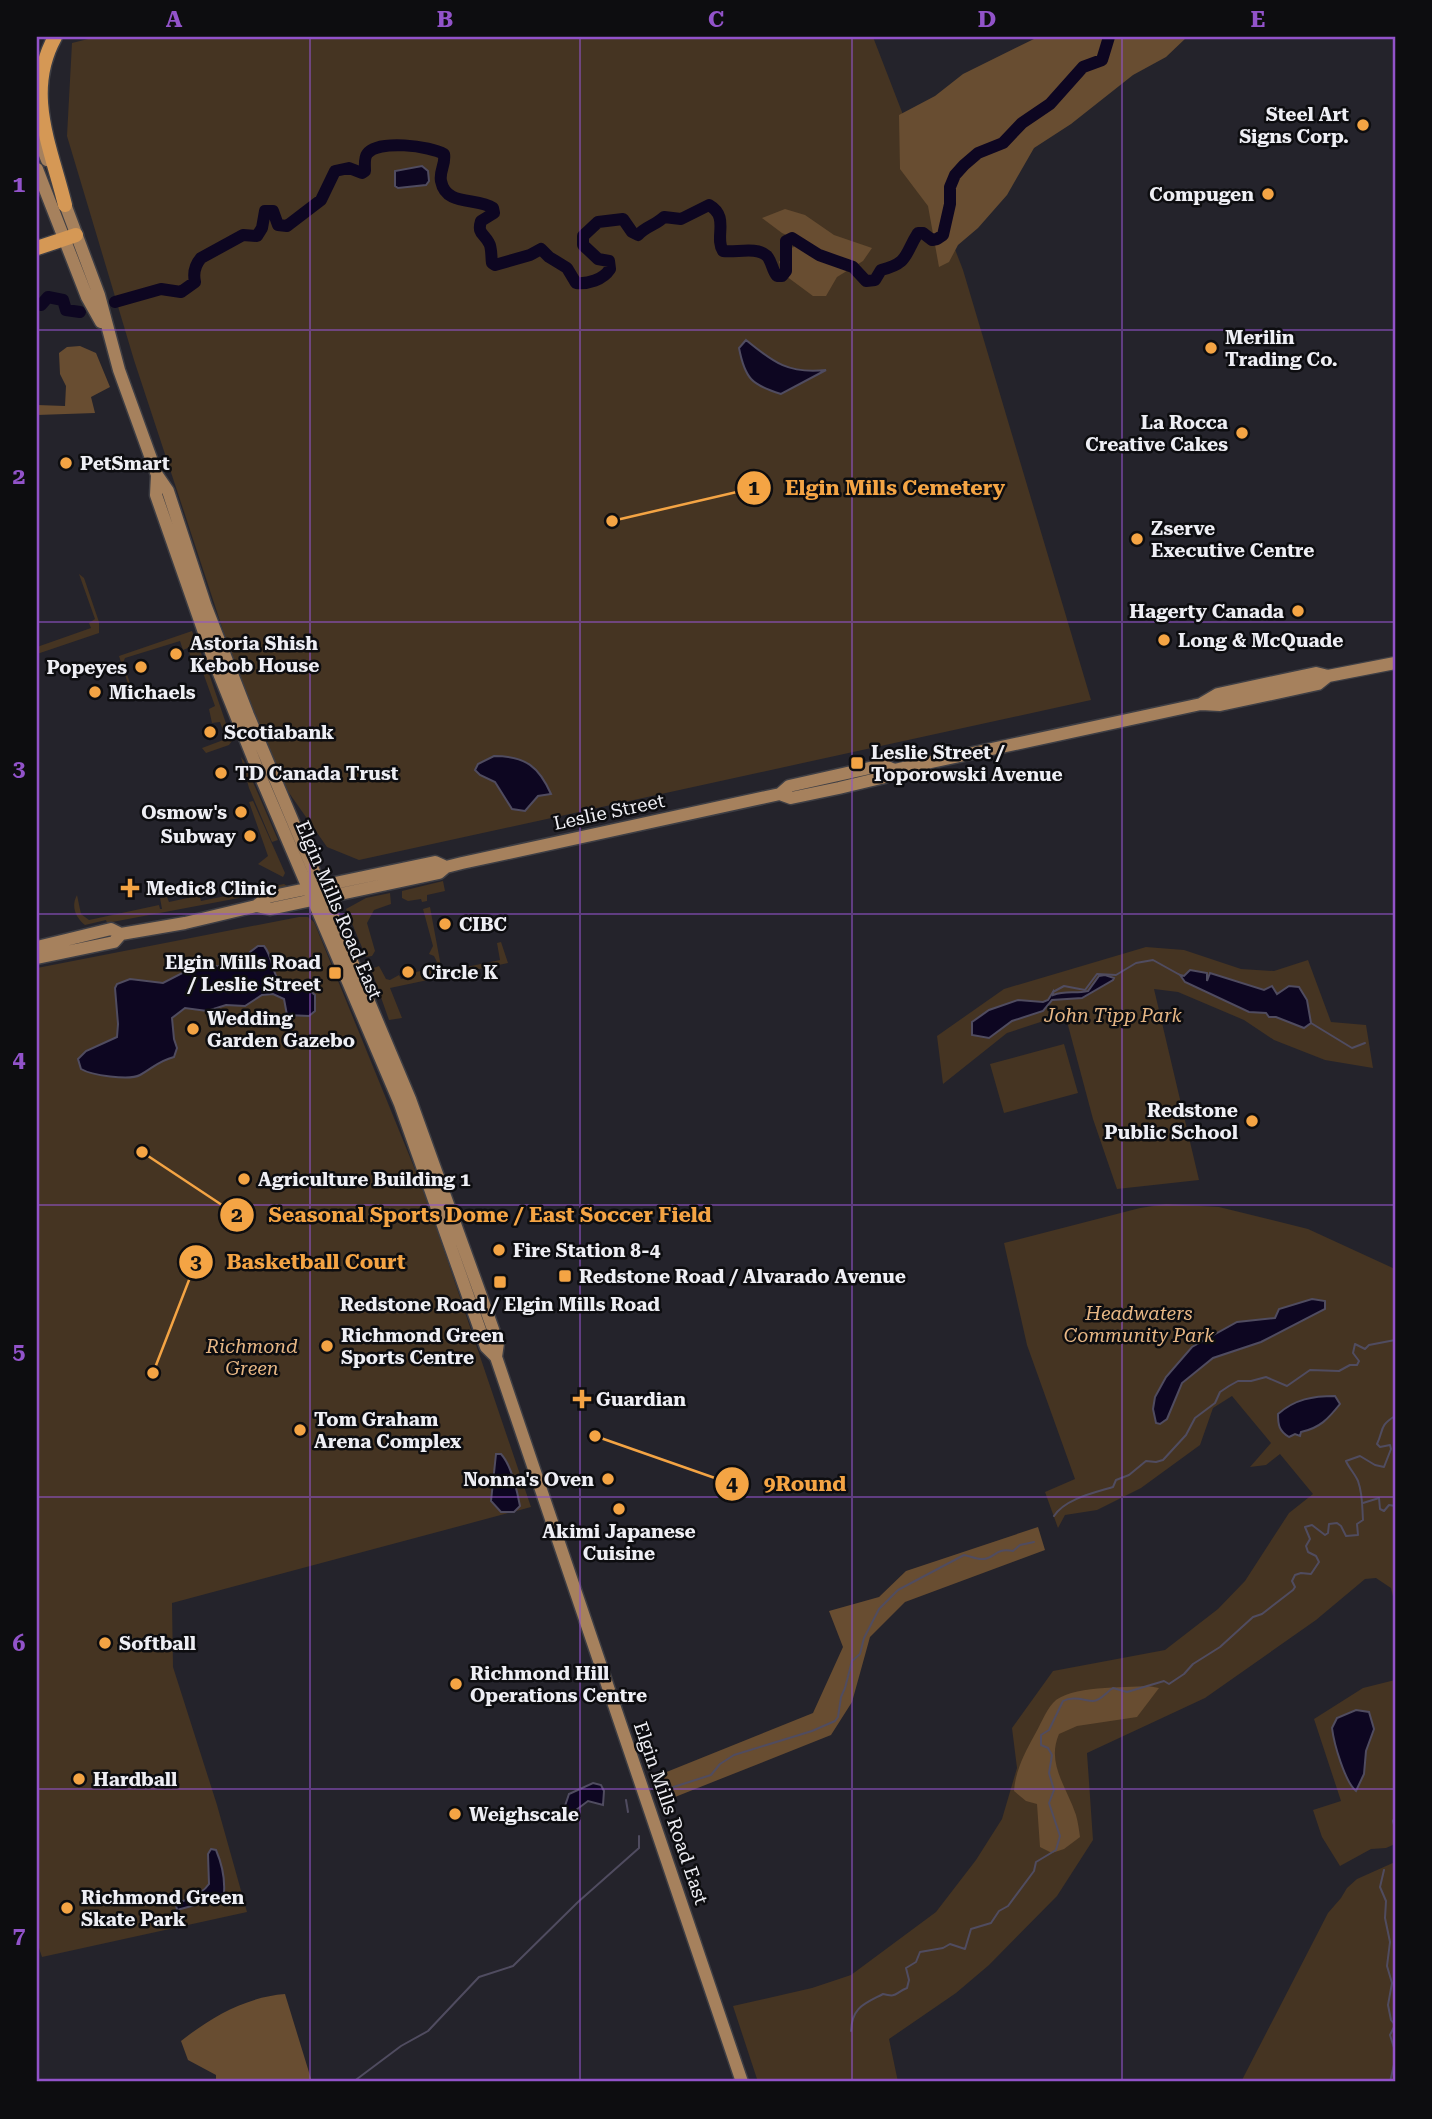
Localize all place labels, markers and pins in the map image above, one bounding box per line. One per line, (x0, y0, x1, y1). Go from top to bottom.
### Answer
place label: Steel Art Signs Corp. (1239, 103, 1349, 148)
marker: Steel Art Signs Corp. (1355, 117, 1371, 133)
place label: Compugen (1149, 183, 1254, 206)
marker: Compugen (1260, 186, 1276, 202)
place label: Merilin Trading Co. (1225, 326, 1338, 371)
marker: Merilin Trading Co. (1203, 340, 1219, 356)
place label: La Rocca Creative Cakes (1085, 411, 1228, 456)
marker: La Rocca Creative Cakes (1234, 425, 1250, 441)
place label: PetSmart (80, 452, 170, 475)
marker: PetSmart (58, 455, 74, 471)
callout: Elgin Mills Cemetery (736, 467, 1020, 509)
place label: Zserve Executive Centre (1151, 517, 1315, 562)
marker: Zserve Executive Centre (1129, 531, 1145, 547)
place label: Hagerty Canada (1129, 600, 1284, 623)
marker: Hagerty Canada (1290, 603, 1306, 619)
place label: Long & McQuade (1178, 629, 1343, 652)
place label: Astoria Shish Kebob House (190, 632, 319, 677)
marker: Long & McQuade (1156, 632, 1172, 648)
marker: Astoria Shish Kebob House (168, 646, 184, 662)
place label: Popeyes (46, 656, 127, 679)
marker: Popeyes (133, 659, 149, 675)
place label: Michaels (109, 681, 196, 704)
marker: Michaels (87, 684, 103, 700)
place label: Scotiabank (224, 721, 334, 744)
marker: Scotiabank (202, 724, 218, 740)
place label: Leslie Street / Toporowski Avenue (871, 741, 1063, 786)
marker: Leslie Street / Toporowski Avenue (849, 755, 865, 771)
place label: TD Canada Trust (235, 762, 399, 785)
marker: TD Canada Trust (213, 765, 229, 781)
place label: Osmow's (141, 801, 227, 824)
marker: Osmow's (233, 804, 249, 820)
place label: Subway (161, 825, 237, 848)
marker: Subway (242, 828, 258, 844)
place label: Medic8 Clinic (146, 877, 277, 900)
marker: Medic8 Clinic (120, 878, 140, 898)
place label: CIBC (459, 913, 507, 936)
marker: CIBC (437, 916, 453, 932)
place label: Elgin Mills Road / Leslie Street (165, 951, 321, 996)
place label: Circle K (422, 961, 498, 984)
marker: Circle K (400, 964, 416, 980)
marker: Elgin Mills Road / Leslie Street (327, 965, 343, 981)
place label: Wedding Garden Gazebo (207, 1007, 355, 1052)
marker: Wedding Garden Gazebo (185, 1021, 201, 1037)
place label: Redstone Public School (1104, 1099, 1238, 1144)
marker: Redstone Public School (1244, 1113, 1260, 1129)
place label: Agriculture Building 1 (258, 1168, 471, 1191)
marker: Agriculture Building 1 (236, 1171, 252, 1187)
callout: Seasonal Sports Dome / East Soccer Field (220, 1194, 726, 1236)
place label: Fire Station 8-4 (513, 1239, 661, 1262)
callout: Basketball Court (178, 1241, 420, 1283)
marker: Fire Station 8-4 (491, 1242, 507, 1258)
place label: Redstone Road / Alvarado Avenue (579, 1265, 906, 1288)
marker: Redstone Road / Alvarado Avenue (557, 1268, 573, 1284)
marker: Redstone Road / Elgin Mills Road (492, 1274, 508, 1290)
place label: Redstone Road / Elgin Mills Road (340, 1293, 660, 1316)
place label: Richmond Green Sports Centre (341, 1324, 505, 1369)
marker: Richmond Green Sports Centre (319, 1338, 335, 1354)
place label: Guardian (596, 1388, 686, 1411)
marker: Guardian (574, 1391, 590, 1407)
place label: Tom Graham Arena Complex (314, 1408, 462, 1453)
marker: Tom Graham Arena Complex (292, 1422, 308, 1438)
callout: 9Round (715, 1463, 860, 1505)
place label: Nonna's Oven (463, 1468, 594, 1491)
marker: Nonna's Oven (600, 1471, 616, 1487)
marker: Akimi Japanese Cuisine (611, 1501, 627, 1517)
place label: Akimi Japanese Cuisine (542, 1520, 696, 1565)
place label: Softball (119, 1632, 196, 1655)
marker: Softball (97, 1635, 113, 1651)
place label: Richmond Hill Operations Centre (470, 1662, 647, 1707)
marker: Richmond Hill Operations Centre (448, 1676, 464, 1692)
place label: Hardball (93, 1768, 177, 1791)
marker: Hardball (71, 1771, 87, 1787)
place label: Weighscale (469, 1803, 579, 1826)
marker: Weighscale (447, 1806, 463, 1822)
place label: Richmond Green Skate Park (81, 1886, 245, 1931)
marker: Richmond Green Skate Park (59, 1900, 75, 1916)

